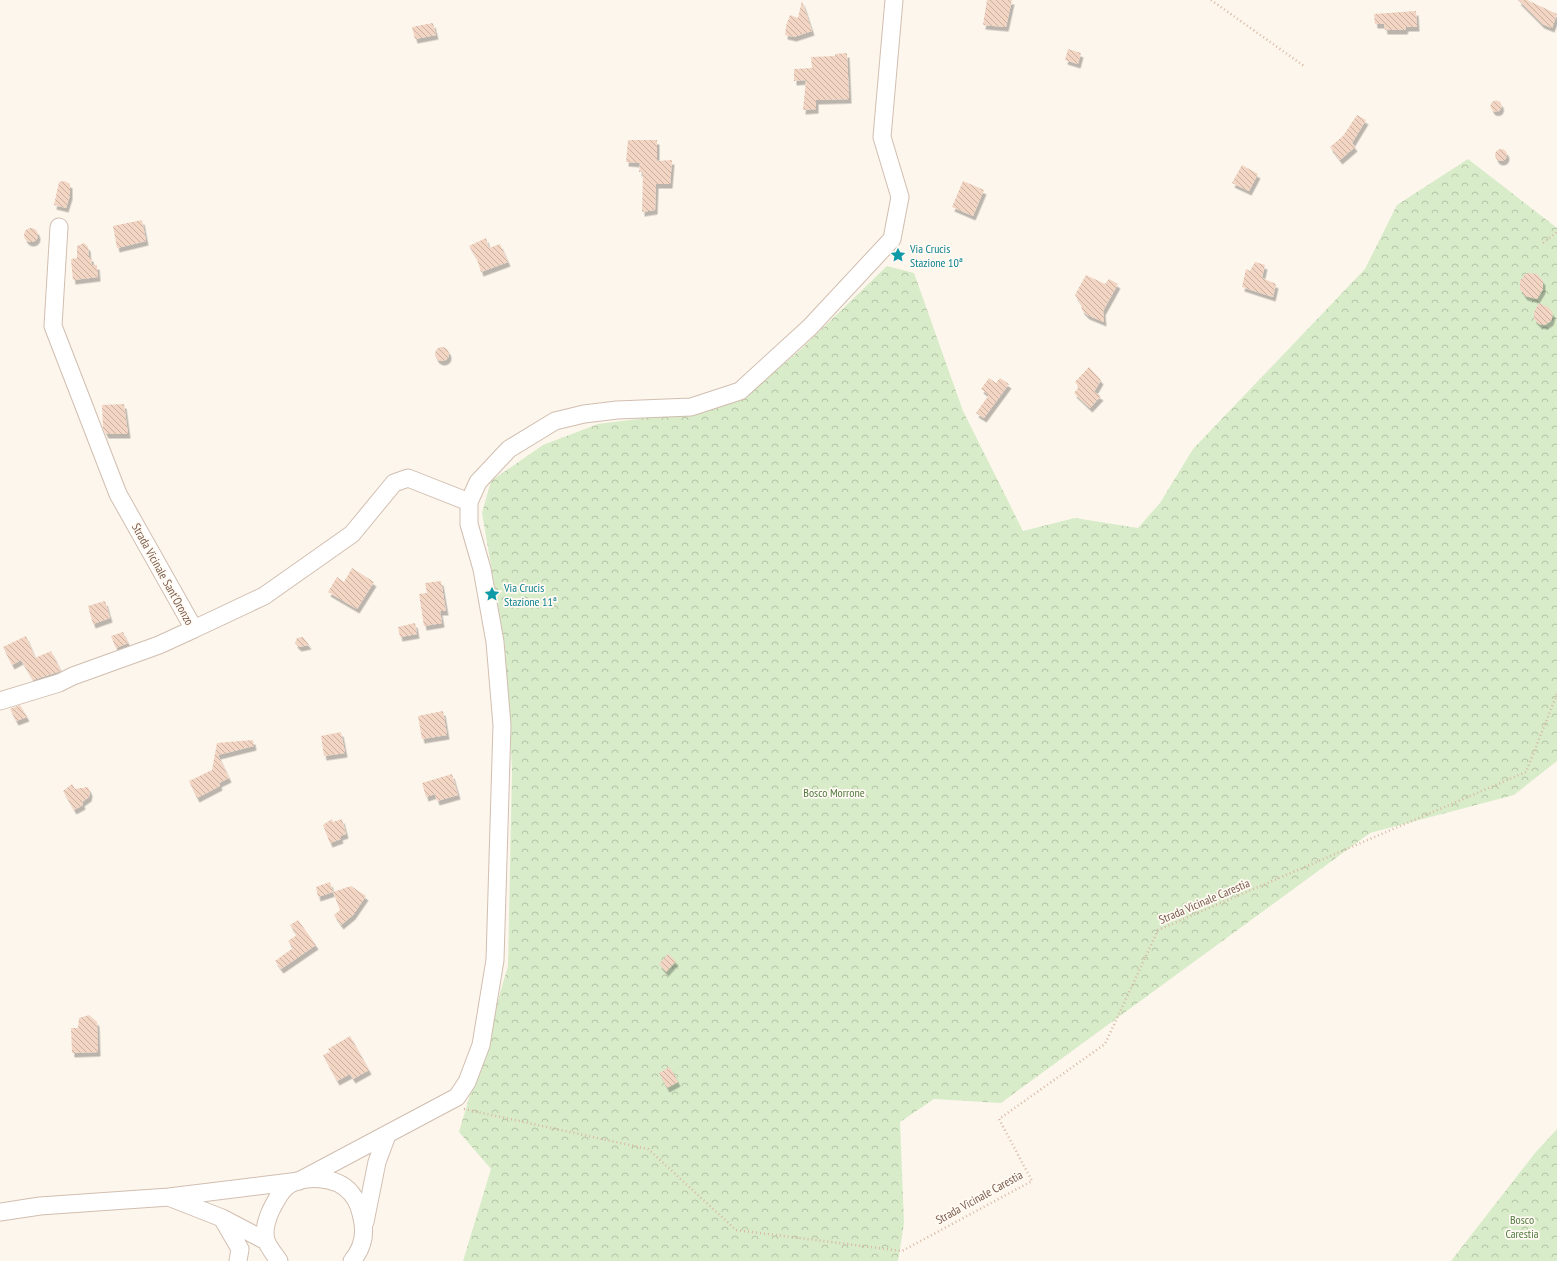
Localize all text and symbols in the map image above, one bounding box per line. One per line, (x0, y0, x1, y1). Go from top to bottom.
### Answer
place label: Via Crucis Stazione 10ª (909, 241, 963, 270)
place icon: Via Crucis Stazione 10ª (889, 246, 907, 264)
street label: Strada Vicinale Sant'Oronzo (129, 520, 197, 628)
place label: Via Crucis Stazione 11ª (503, 580, 557, 609)
place icon: Via Crucis Stazione 11ª (483, 585, 501, 603)
park label: Bosco Morrone (803, 785, 865, 800)
street label: Strada Vicinale Carestia (1156, 875, 1252, 927)
street label: Strada Vicinale Carestia (933, 1167, 1025, 1227)
park label: Bosco Carestia (1505, 1212, 1539, 1241)

